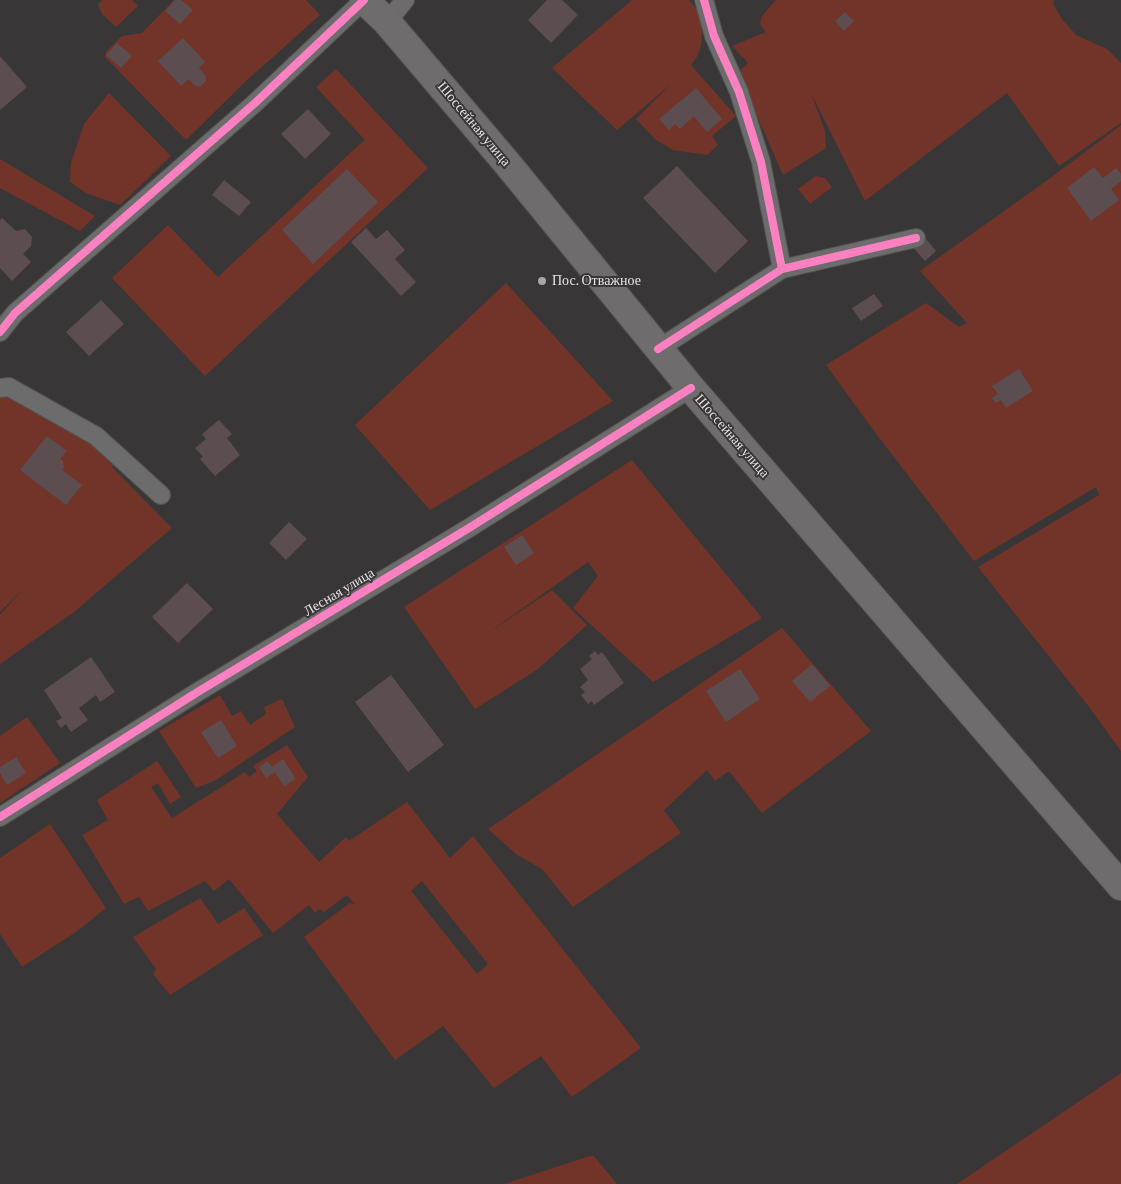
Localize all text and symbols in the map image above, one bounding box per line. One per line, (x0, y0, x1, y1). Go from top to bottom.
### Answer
street label: Шоссейная улица (434, 78, 514, 170)
place label: Пос. Отважное (552, 273, 641, 289)
marker: Пос. Отважное (536, 275, 548, 287)
street label: Шоссейная улица (691, 391, 773, 481)
street label: Лесная улица (301, 564, 377, 620)

